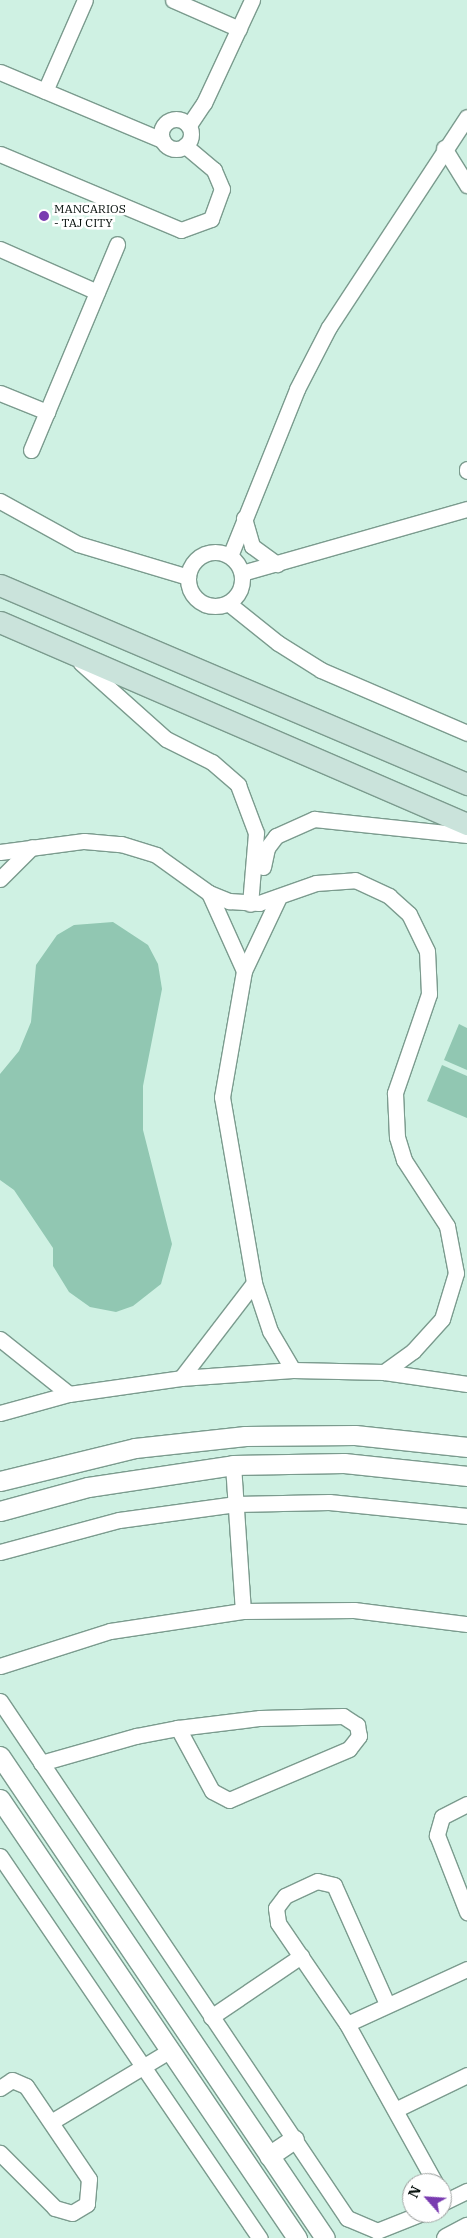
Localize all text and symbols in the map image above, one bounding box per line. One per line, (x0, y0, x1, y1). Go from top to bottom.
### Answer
place label: MANCARIOS - TAJ CITY (54, 202, 126, 230)
marker: MANCARIOS - TAJ CITY (38, 210, 50, 222)
north arrow (402, 2173, 452, 2223)
text: N (404, 2183, 425, 2201)

